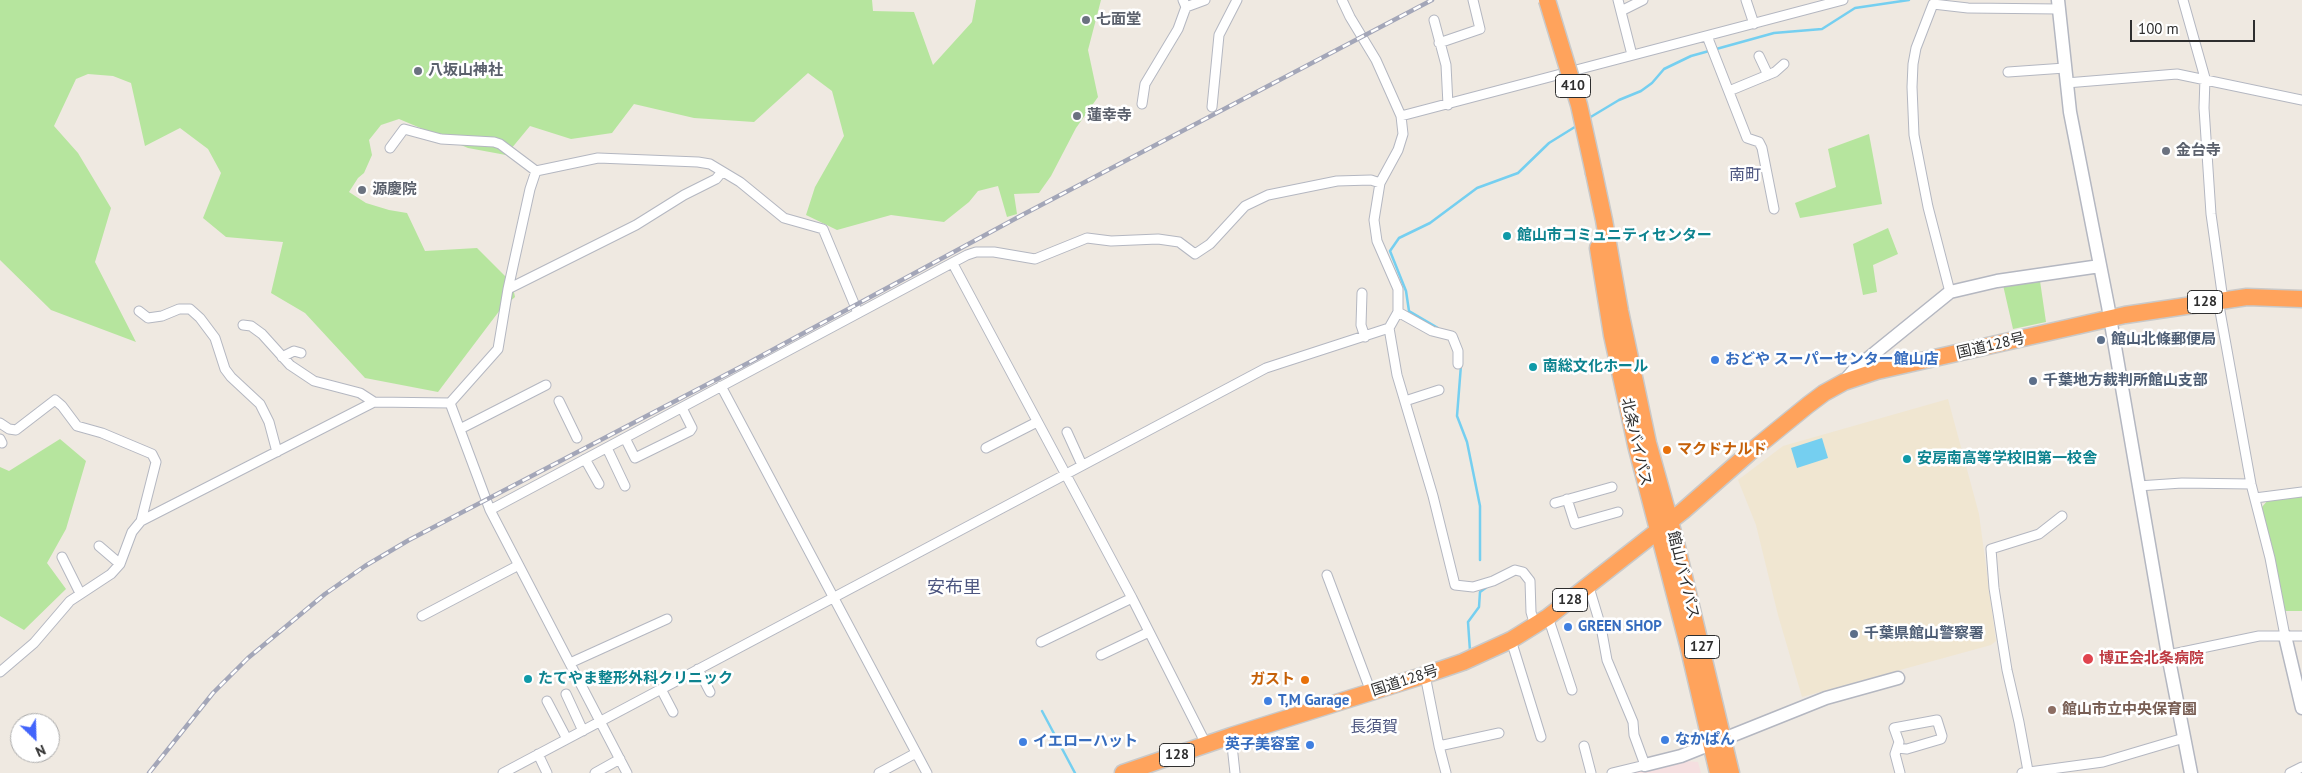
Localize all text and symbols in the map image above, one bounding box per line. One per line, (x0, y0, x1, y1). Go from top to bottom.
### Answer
scale bar (2132, 10, 2257, 42)
place label: 七面堂 (1096, 11, 1141, 29)
marker: 七面堂 (1080, 14, 1092, 26)
text: 100 m (2138, 19, 2179, 38)
place label: 八坂山神社 (428, 62, 503, 80)
marker: 八坂山神社 (412, 65, 424, 77)
road number: 410 (1556, 74, 1590, 98)
place label: 蓮幸寺 (1087, 107, 1132, 125)
marker: 蓮幸寺 (1071, 110, 1083, 122)
place label: 金台寺 (2176, 142, 2221, 160)
marker: 金台寺 (2160, 145, 2172, 157)
district label: 南町 (1729, 165, 1761, 185)
place label: 源慶院 (372, 181, 417, 199)
marker: 源慶院 (356, 184, 368, 196)
place label: 館山市コミュニティセンター (1517, 227, 1712, 245)
marker: 館山市コミュニティセンター (1501, 230, 1513, 242)
road number: 128 (2188, 290, 2222, 314)
street label: 国道128号 (1955, 329, 2027, 363)
place label: 館山北條郵便局 (2111, 331, 2216, 349)
marker: 館山北條郵便局 (2095, 334, 2107, 346)
place label: おどや スーパーセンター館山店 (1725, 351, 1939, 369)
marker: おどや スーパーセンター館山店 (1709, 354, 1721, 366)
place label: 南総文化ホール (1543, 358, 1648, 376)
marker: 南総文化ホール (1527, 361, 1539, 373)
place label: 千葉地方裁判所館山支部 (2043, 372, 2208, 390)
marker: 千葉地方裁判所館山支部 (2027, 375, 2039, 387)
street label: 北条バイパス (1617, 396, 1655, 488)
place label: マクドナルド (1677, 441, 1767, 459)
marker: マクドナルド (1661, 444, 1673, 456)
place label: 安房南高等学校旧第一校舎 (1917, 450, 2097, 468)
marker: 安房南高等学校旧第一校舎 (1901, 453, 1913, 465)
street label: 館山バイパス (1663, 529, 1703, 621)
district label: 安布里 (927, 577, 981, 599)
road number: 128 (1552, 588, 1588, 612)
place label: GREEN SHOP (1578, 618, 1662, 636)
marker: GREEN SHOP (1562, 621, 1574, 633)
place label: 千葉県館山警察署 (1864, 625, 1984, 643)
marker: 千葉県館山警察署 (1848, 628, 1860, 640)
road number: 127 (1684, 636, 1720, 659)
place label: 博正会北条病院 (2099, 650, 2204, 668)
marker: 博正会北条病院 (2081, 652, 2095, 666)
street label: 国道128号 (1369, 662, 1441, 700)
place label: たてやま整形外科クリニック (538, 670, 733, 688)
place label: ガスト (1250, 671, 1295, 689)
marker: たてやま整形外科クリニック (522, 673, 534, 685)
marker: ガスト (1299, 674, 1311, 686)
place label: T,M Garage (1278, 692, 1349, 710)
marker: T,M Garage (1262, 695, 1274, 707)
place label: 館山市立中央保育園 (2062, 701, 2197, 719)
marker: 館山市立中央保育園 (2046, 704, 2058, 716)
north arrow (10, 713, 60, 763)
district label: 長須賀 (1350, 717, 1398, 737)
place label: なかぱん (1675, 731, 1735, 749)
place label: イエローハット (1033, 733, 1138, 751)
marker: なかぱん (1659, 734, 1671, 746)
marker: イエローハット (1017, 736, 1029, 748)
place label: 英子美容室 (1225, 736, 1300, 754)
marker: 英子美容室 (1304, 739, 1316, 751)
text: N (33, 741, 49, 761)
road number: 128 (1160, 744, 1194, 766)

